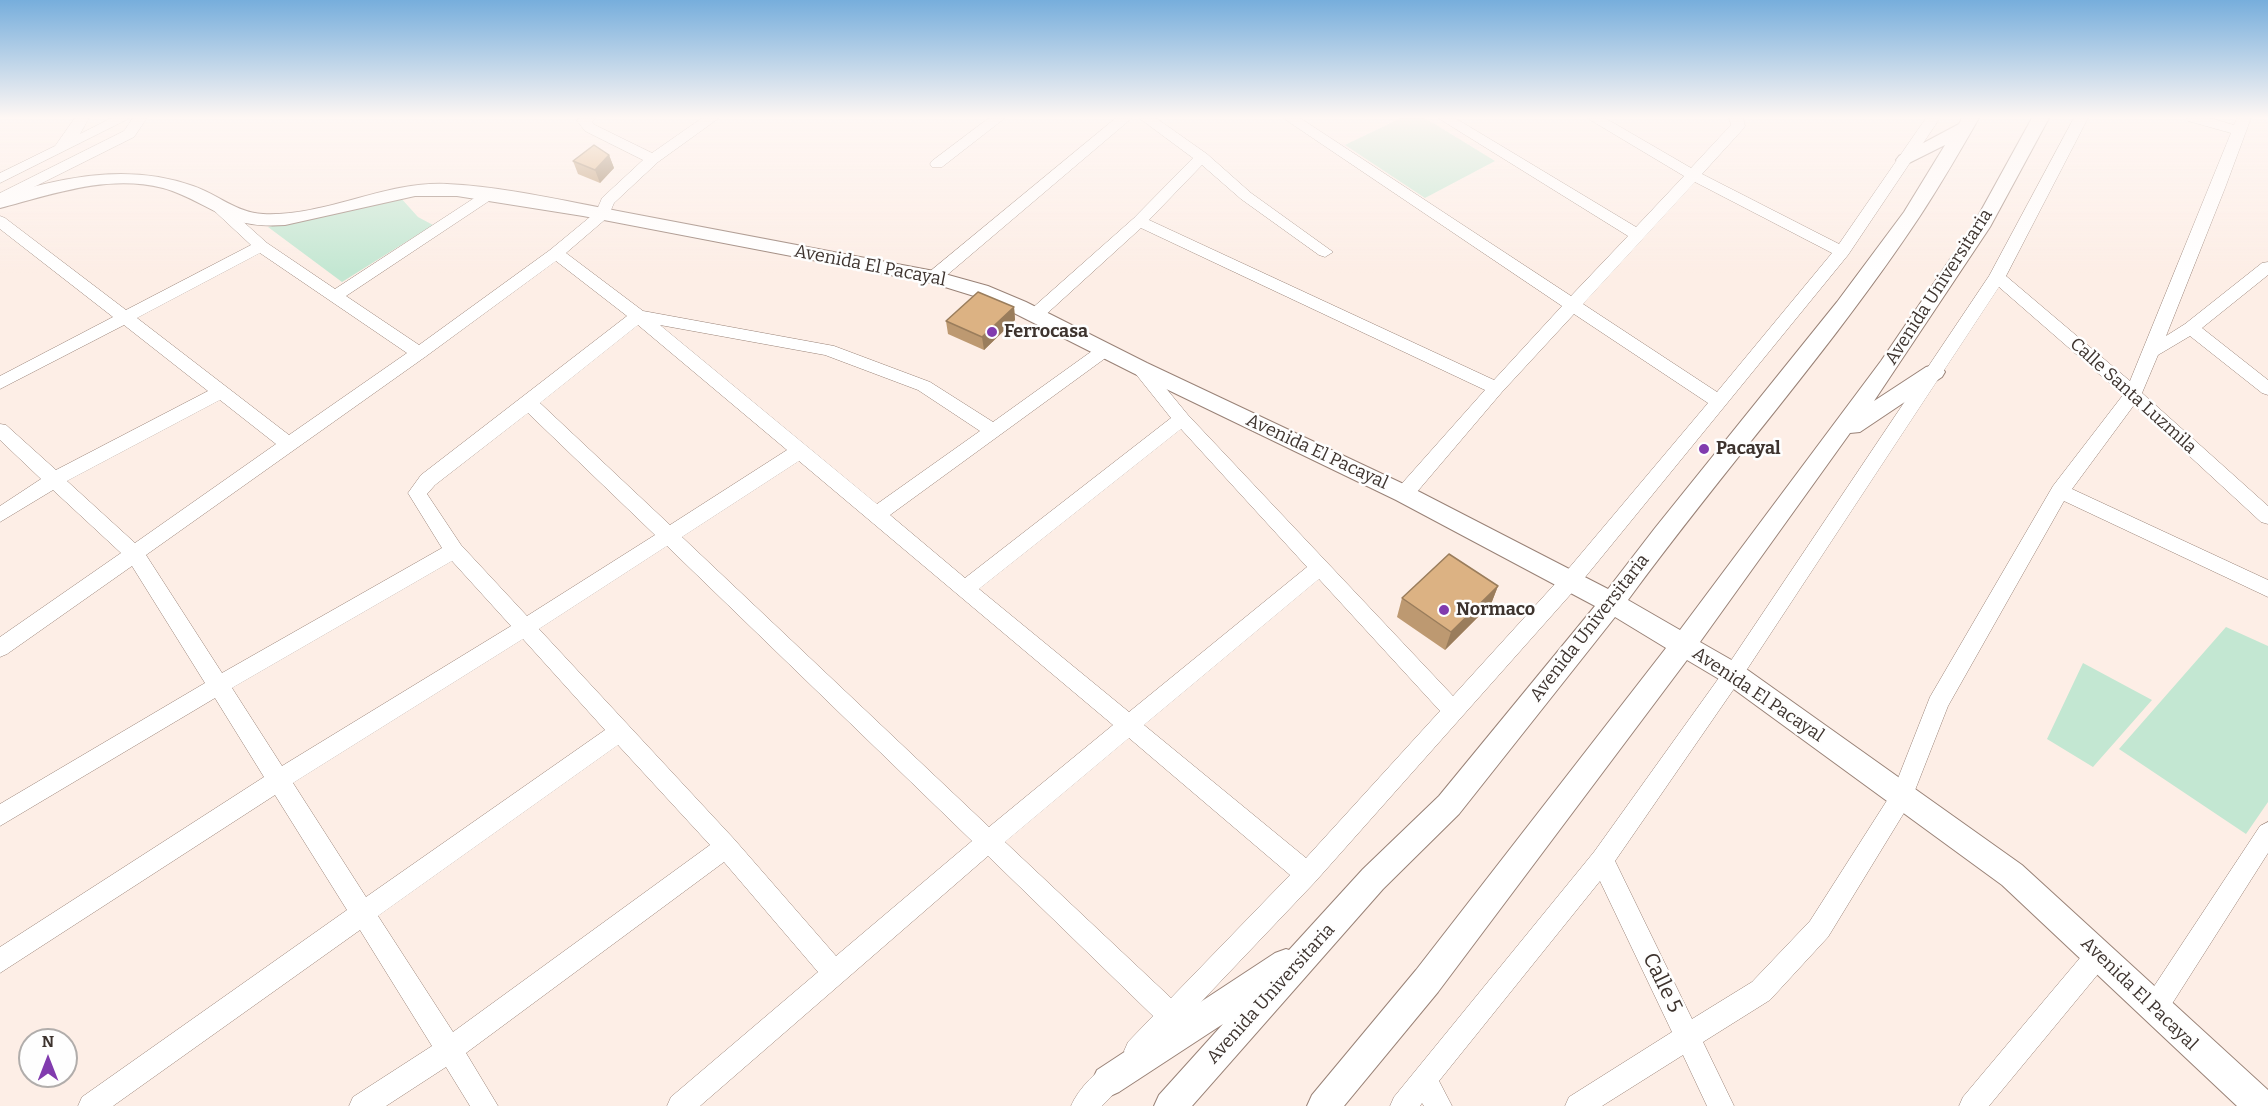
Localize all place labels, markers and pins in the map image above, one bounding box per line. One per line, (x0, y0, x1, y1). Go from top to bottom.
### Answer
place label: Ferrocasa (1004, 321, 1088, 343)
marker: Ferrocasa (985, 325, 999, 339)
place label: Pacayal (1716, 438, 1781, 460)
marker: Pacayal (1697, 442, 1711, 456)
place label: Normaco (1456, 599, 1535, 621)
marker: Normaco (1437, 603, 1451, 617)

